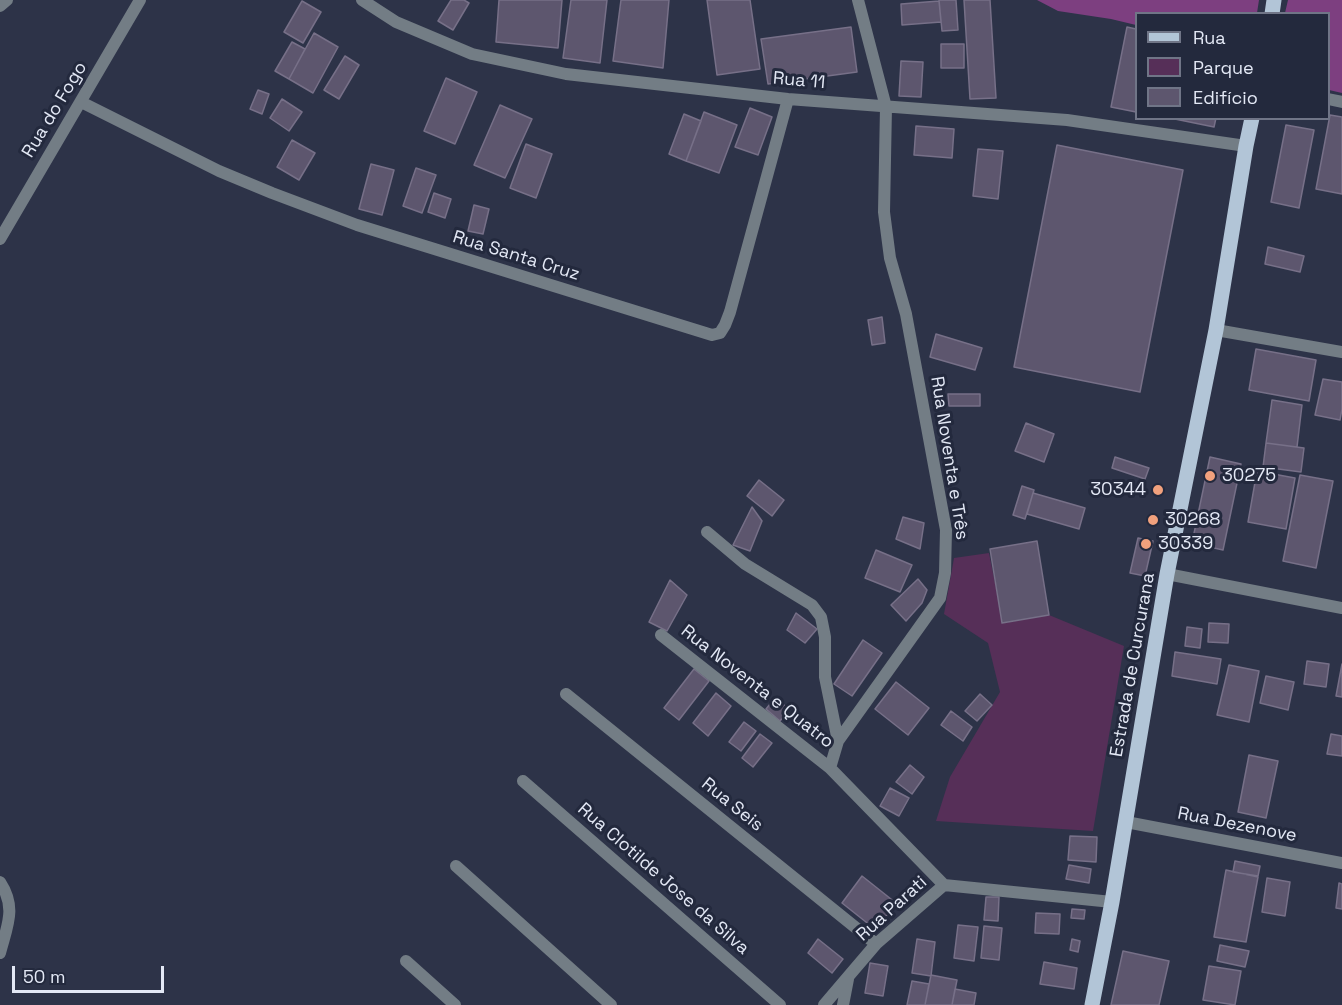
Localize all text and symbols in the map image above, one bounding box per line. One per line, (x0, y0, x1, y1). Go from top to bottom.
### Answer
legend (1135, 12, 1330, 120)
text: Rua (1193, 26, 1226, 49)
text: Parque (1193, 56, 1254, 79)
street label: Rua do Fogo (18, 58, 92, 162)
street label: Rua 11 (772, 68, 826, 94)
text: Edifício (1193, 86, 1258, 109)
street label: Rua Santa Cruz (450, 226, 582, 286)
street label: Rua Noventa e Três (925, 375, 973, 541)
place label: 30275 (1222, 465, 1276, 487)
marker: 30275 (1203, 469, 1217, 483)
place label: 30344 (1090, 479, 1146, 501)
marker: 30344 (1151, 483, 1165, 497)
place label: 30268 (1165, 509, 1220, 531)
marker: 30268 (1146, 513, 1160, 527)
place label: 30339 (1158, 533, 1213, 555)
marker: 30339 (1139, 537, 1153, 551)
street label: Estrada de Curcurana (1106, 571, 1160, 759)
street label: Rua Noventa e Quatro (676, 621, 838, 753)
street label: Rua Seis (697, 774, 767, 836)
street label: Rua Clotilde Jose da Silva (573, 799, 753, 959)
street label: Rua Dezenove (1176, 803, 1298, 847)
street label: Rua Parati (852, 872, 932, 946)
scale bar (15, 954, 166, 992)
text: 50 m (23, 965, 65, 988)

